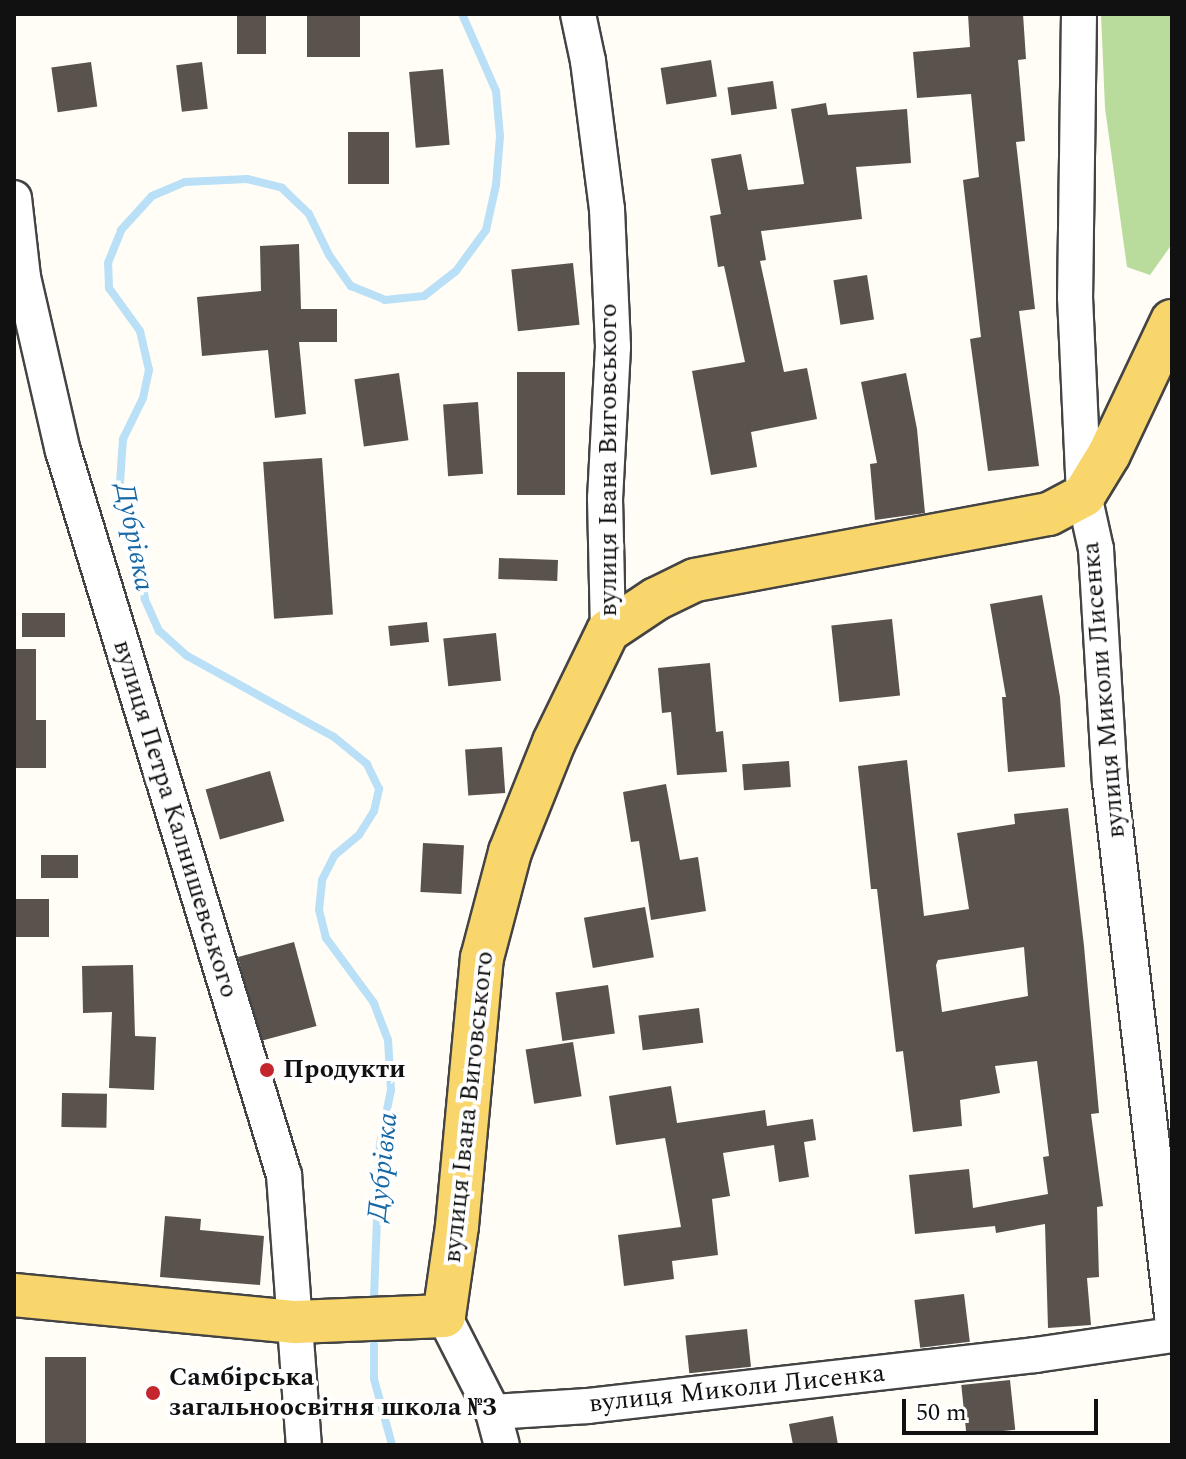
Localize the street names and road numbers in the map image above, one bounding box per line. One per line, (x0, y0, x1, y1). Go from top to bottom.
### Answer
street label: вулиця Івана Виговського (593, 303, 625, 617)
street label: вулиця Миколи Лисенка (1076, 541, 1132, 839)
street label: вулиця Петра Калнишевського (106, 636, 244, 1002)
street label: вулиця Івана Виговського (437, 950, 501, 1264)
street label: вулиця Миколи Лисенка (588, 1358, 886, 1420)

